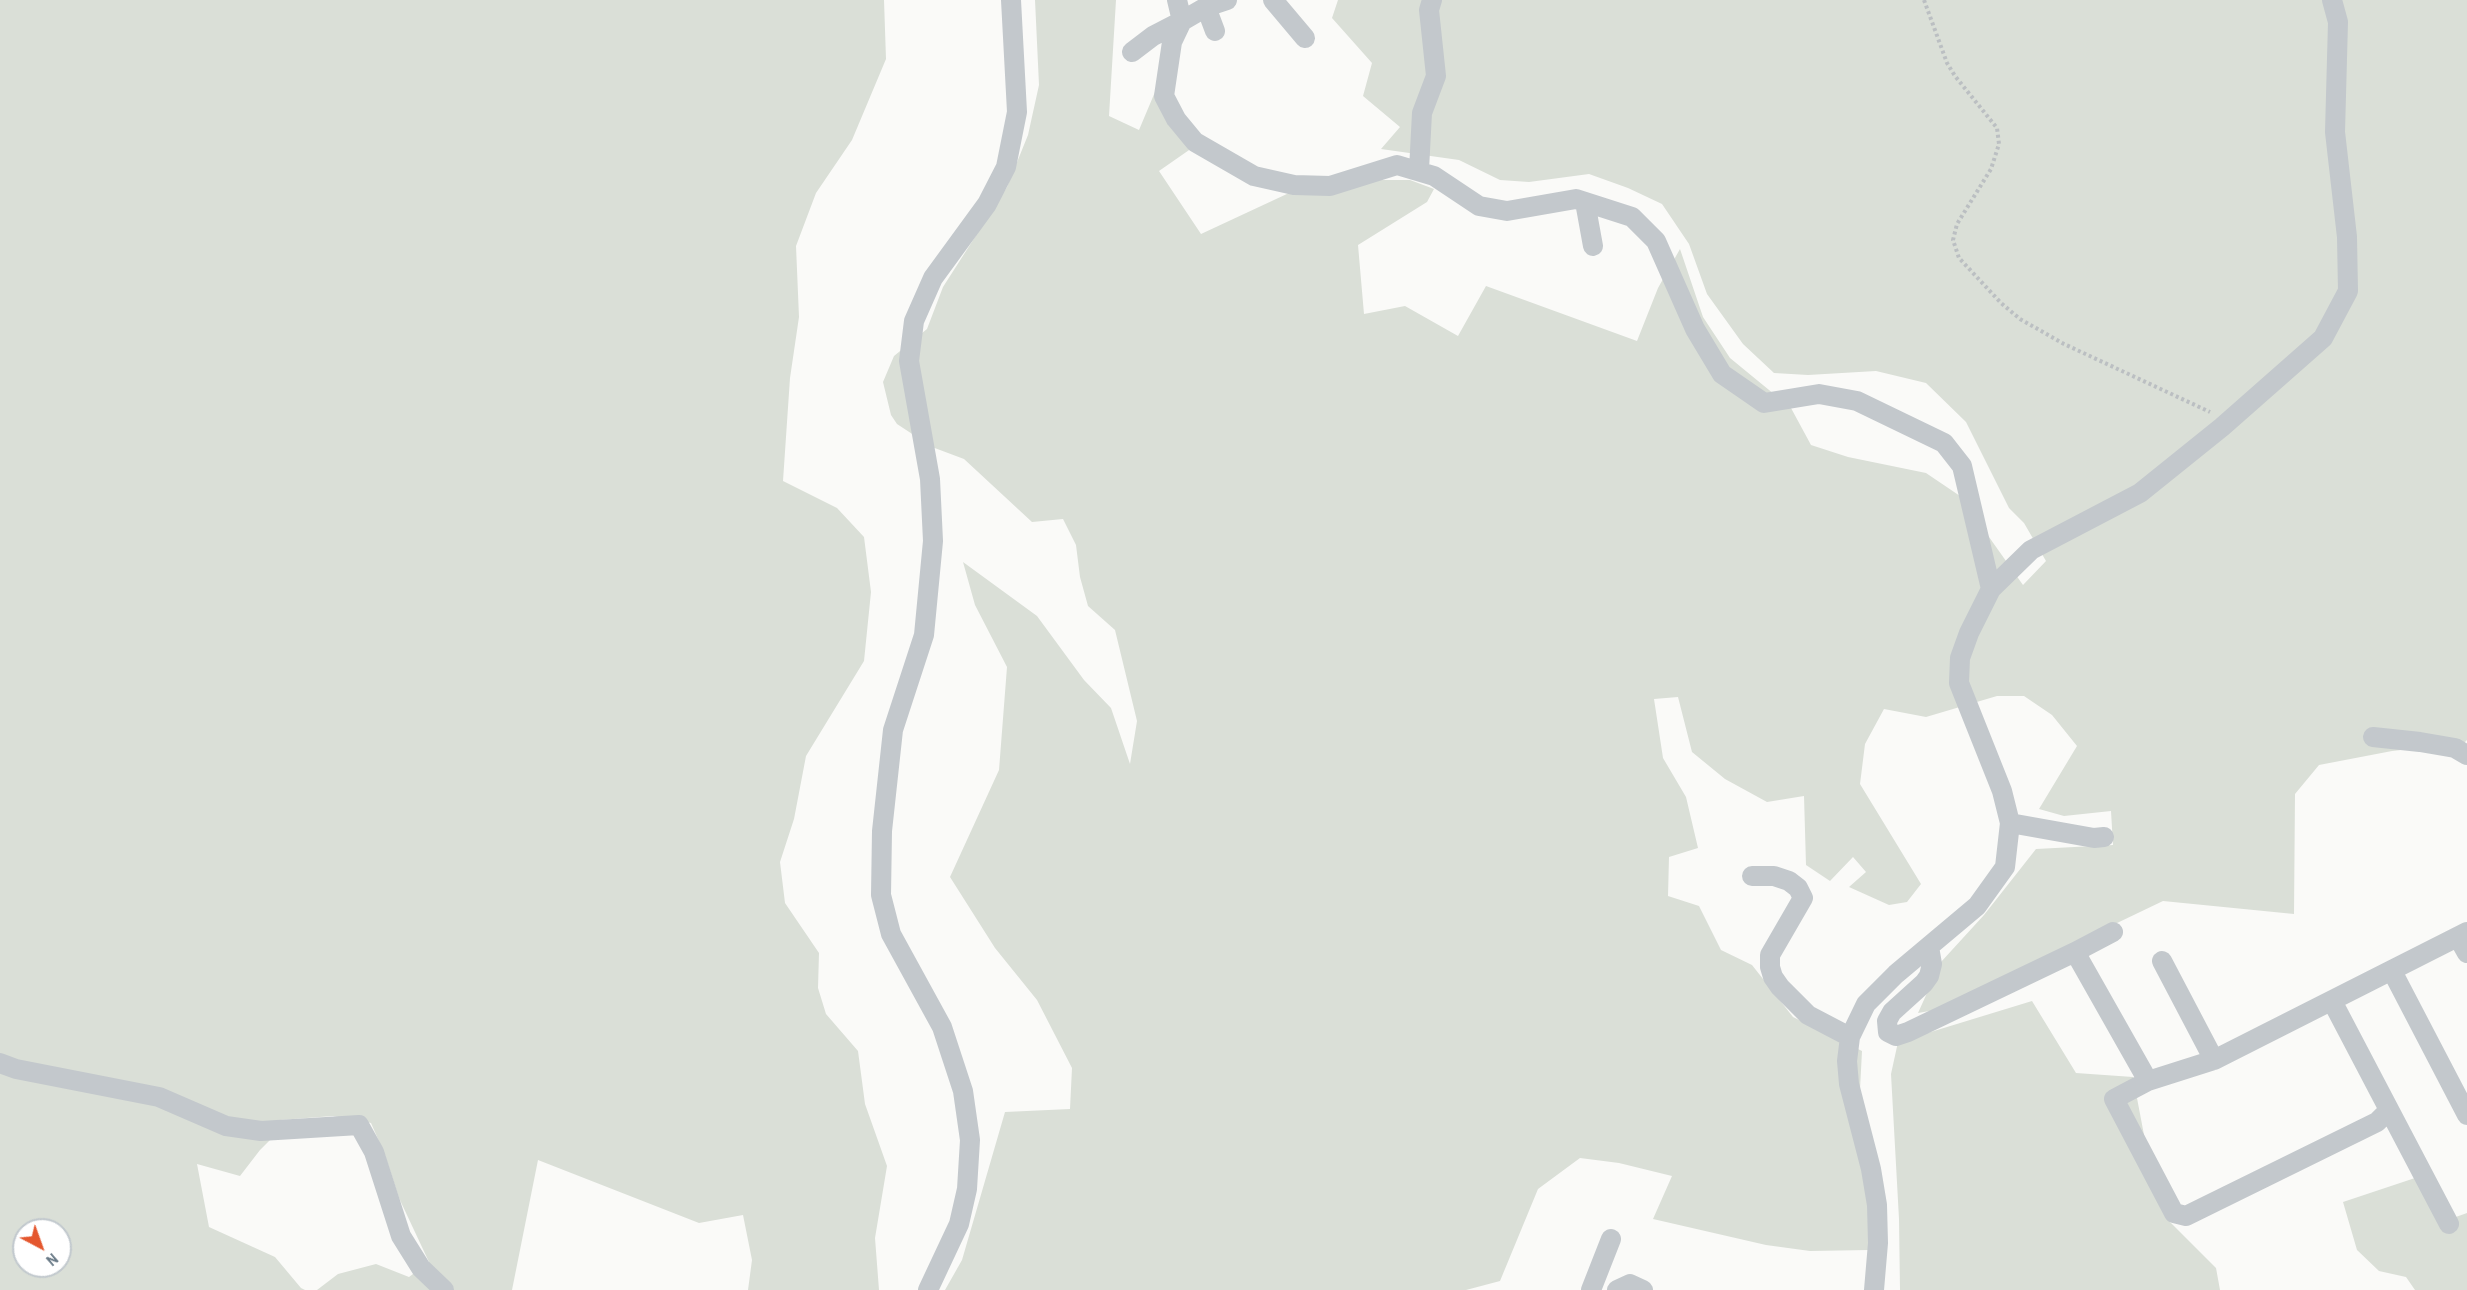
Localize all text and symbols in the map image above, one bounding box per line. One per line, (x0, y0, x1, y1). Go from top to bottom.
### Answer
north arrow (12, 1218, 72, 1278)
text: N (42, 1249, 63, 1271)

